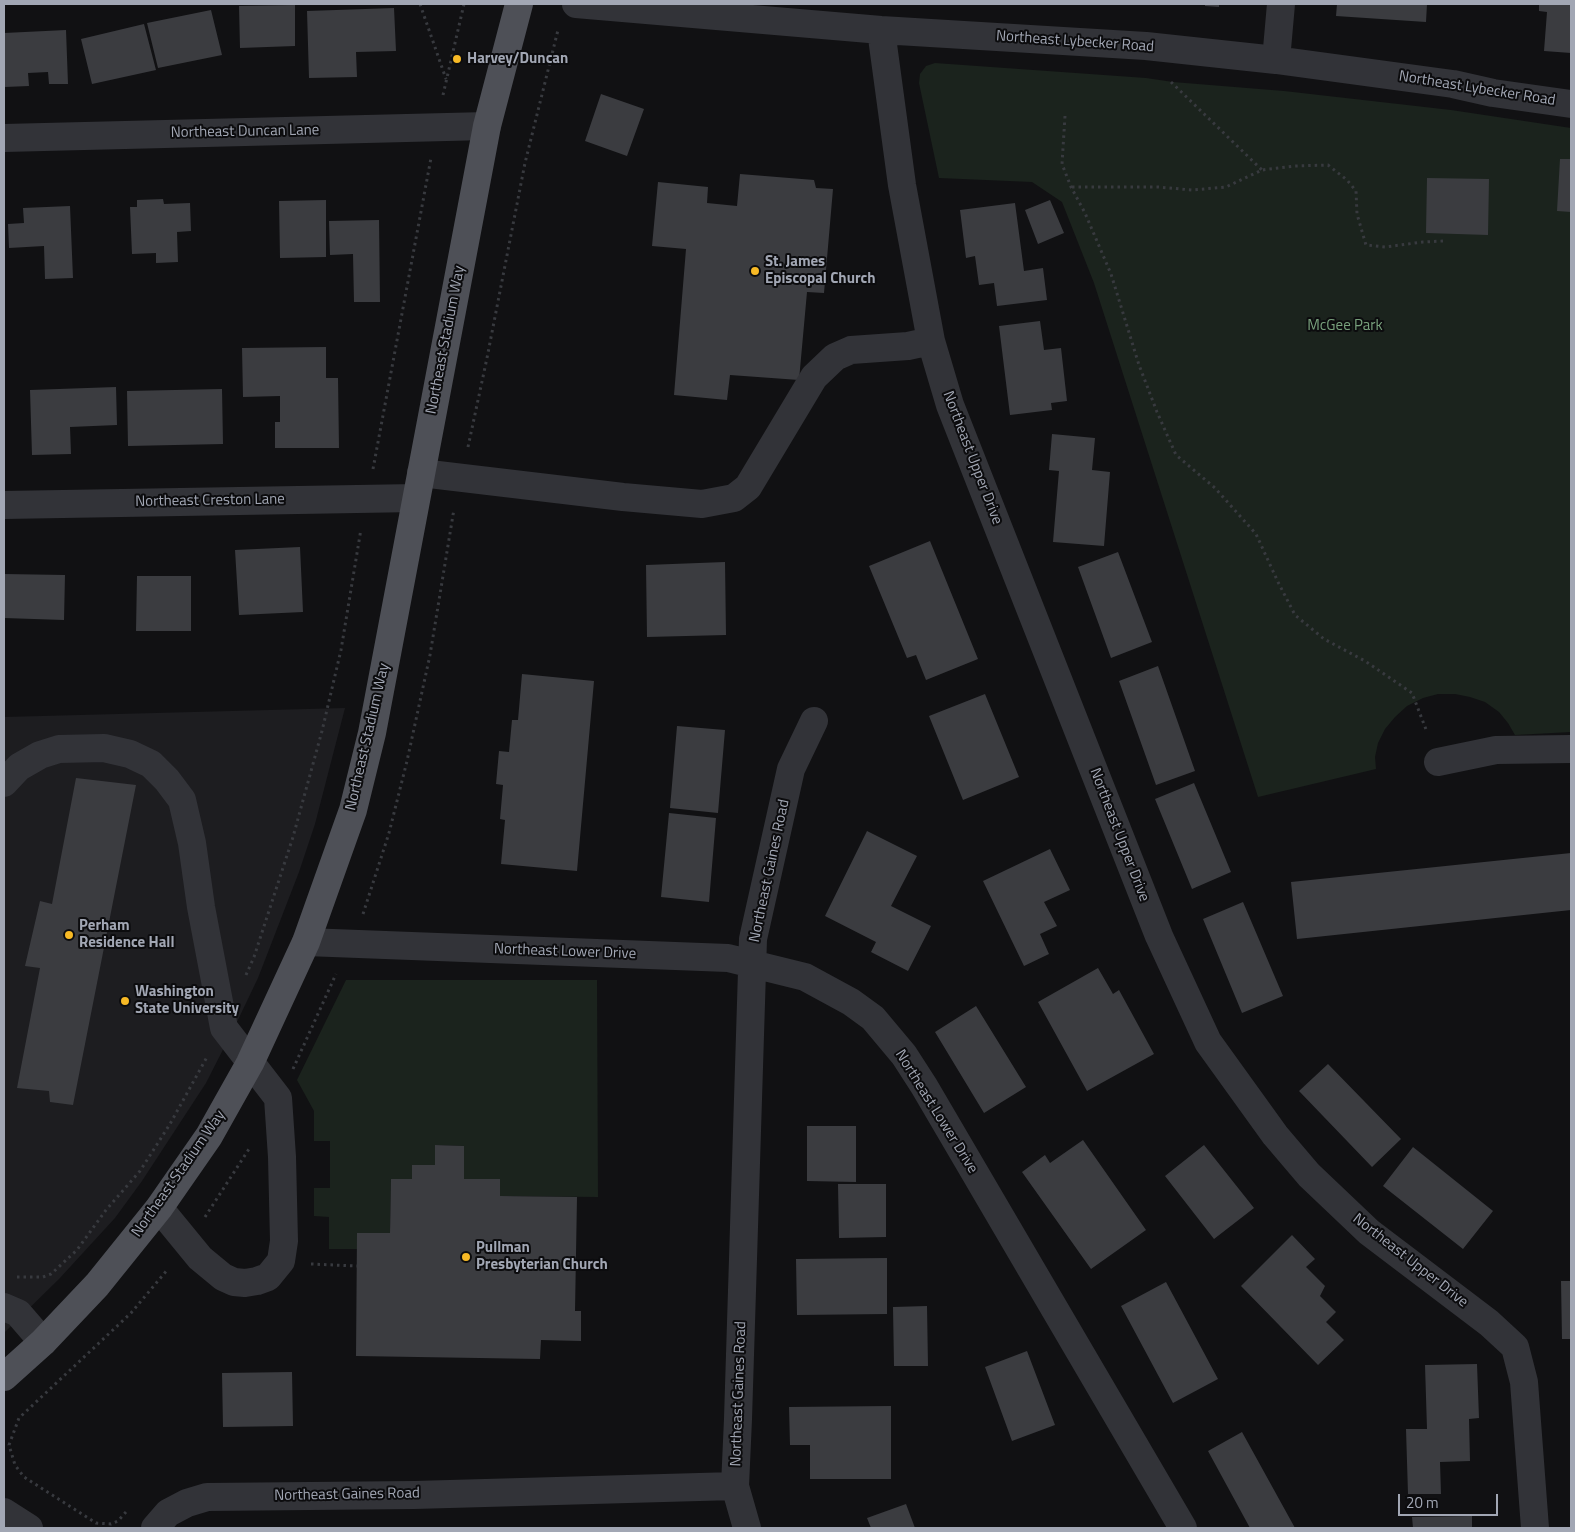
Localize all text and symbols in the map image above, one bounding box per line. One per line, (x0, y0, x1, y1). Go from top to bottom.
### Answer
street label: Northeast Lybecker Road (995, 27, 1155, 57)
place label: Harvey/Duncan (467, 50, 568, 68)
marker: Harvey/Duncan (451, 53, 463, 65)
street label: Northeast Lybecker Road (1397, 68, 1557, 110)
street label: Northeast Duncan Lane (171, 122, 319, 142)
place label: St. James Episcopal Church (765, 253, 876, 288)
street label: Northeast Stadium Way (423, 264, 469, 416)
marker: St. James Episcopal Church (749, 265, 761, 277)
park label: McGee Park (1307, 317, 1383, 335)
street label: Northeast Upper Drive (938, 389, 1006, 527)
street label: Northeast Creston Lane (135, 491, 285, 511)
street label: Northeast Stadium Way (342, 662, 394, 812)
street label: Northeast Upper Drive (1085, 766, 1153, 904)
street label: Northeast Gaines Road (746, 798, 794, 944)
place label: Perham Residence Hall (79, 917, 174, 952)
marker: Perham Residence Hall (63, 929, 75, 941)
street label: Northeast Lower Drive (494, 941, 636, 963)
place label: Washington State University (135, 983, 239, 1018)
marker: Washington State University (119, 995, 131, 1007)
street label: Northeast Lower Drive (891, 1047, 981, 1177)
street label: Northeast Stadium Way (128, 1107, 230, 1241)
street label: Northeast Upper Drive (1349, 1210, 1471, 1312)
place label: Pullman Presbyterian Church (476, 1239, 608, 1274)
marker: Pullman Presbyterian Church (460, 1251, 472, 1263)
street label: Northeast Gaines Road (727, 1321, 751, 1467)
scale bar (1400, 1484, 1500, 1516)
street label: Northeast Gaines Road (274, 1485, 420, 1505)
text: 20 m (1406, 1491, 1439, 1514)

